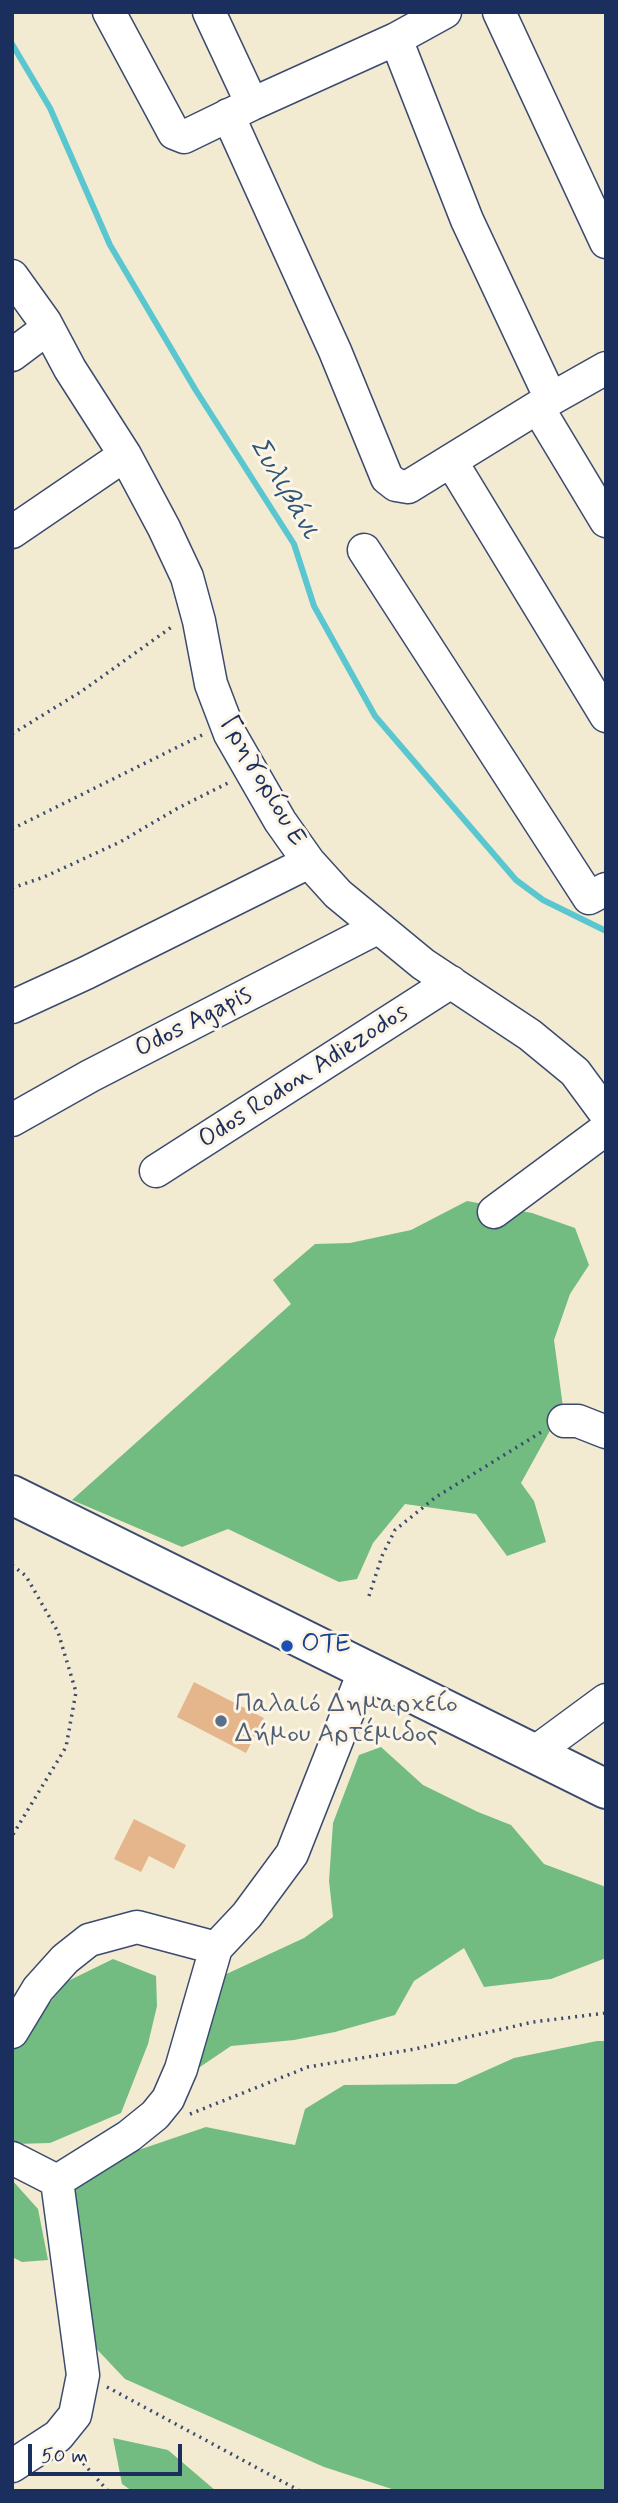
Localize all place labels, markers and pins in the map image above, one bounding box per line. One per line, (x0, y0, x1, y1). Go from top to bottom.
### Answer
place label: ΟΤΕ (301, 1630, 351, 1662)
marker: ΟΤΕ (279, 1638, 295, 1654)
place label: Παλαιό Δημαρχείο Δήμου Αρτέμιδος (235, 1690, 458, 1752)
marker: Παλαιό Δημαρχείο Δήμου Αρτέμιδος (213, 1713, 229, 1729)

